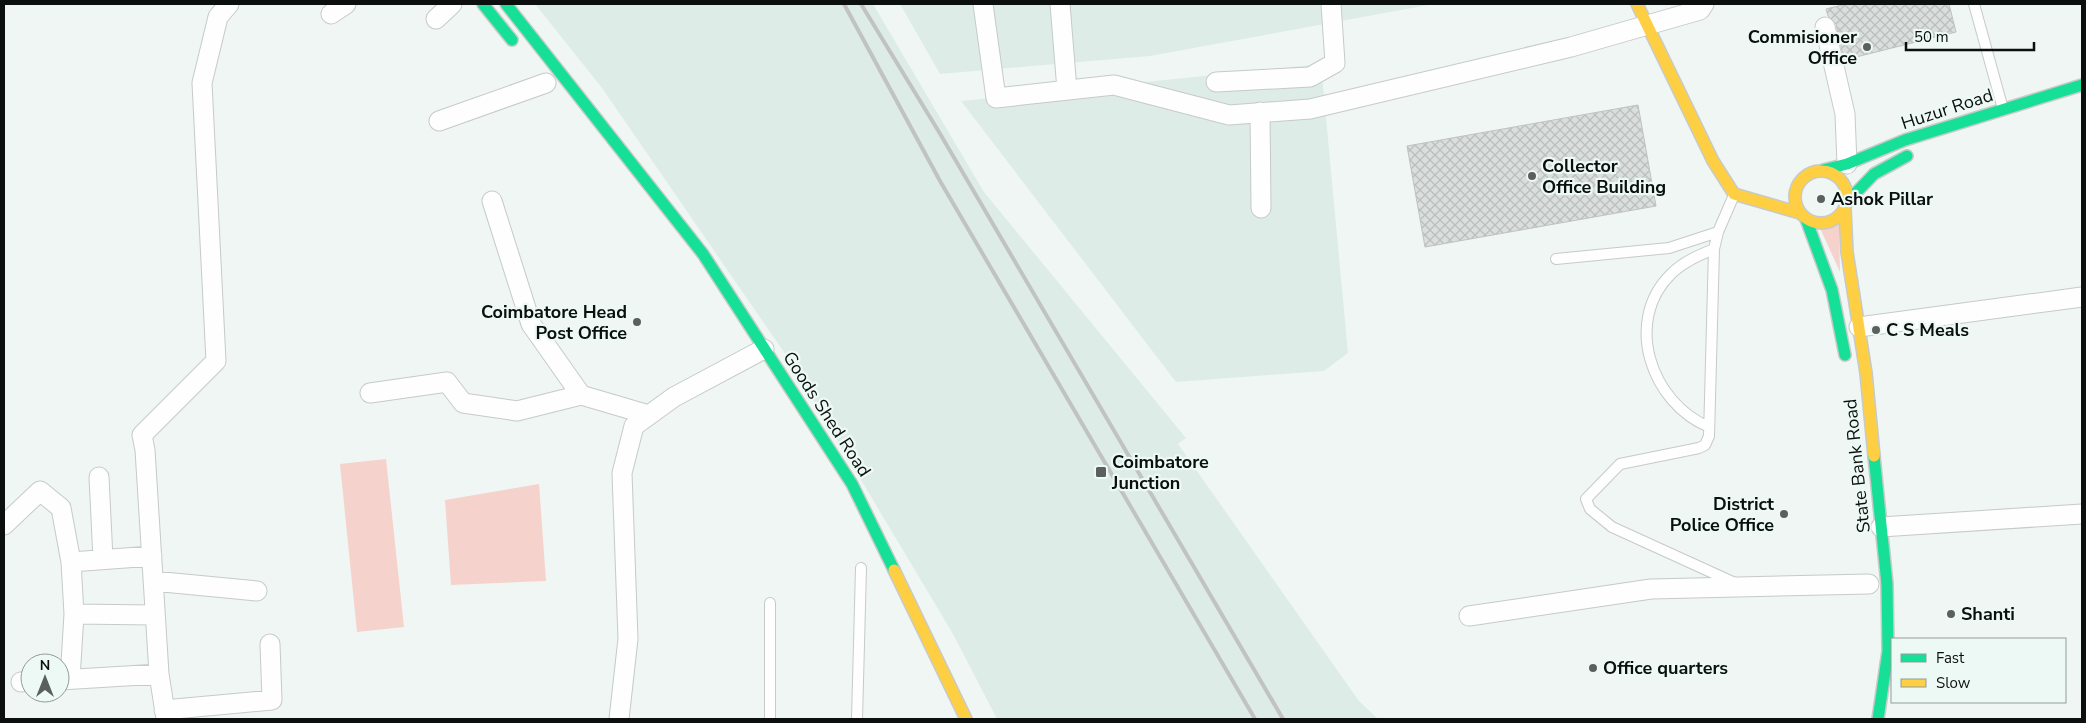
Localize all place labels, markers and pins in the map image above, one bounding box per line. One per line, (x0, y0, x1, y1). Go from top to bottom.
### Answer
place label: Commisioner Office (1748, 25, 1857, 70)
marker: Commisioner Office (1861, 41, 1873, 53)
place label: Collector Office Building (1542, 154, 1666, 199)
marker: Collector Office Building (1526, 170, 1538, 182)
place label: Ashok Pillar (1831, 187, 1933, 211)
marker: Ashok Pillar (1815, 193, 1827, 205)
place label: Coimbatore Head Post Office (481, 300, 627, 345)
marker: Coimbatore Head Post Office (631, 316, 643, 328)
place label: C S Meals (1886, 318, 1969, 342)
marker: C S Meals (1870, 324, 1882, 336)
place label: Coimbatore Junction (1111, 450, 1209, 495)
marker: Coimbatore Junction (1094, 465, 1108, 479)
place label: District Police Office (1670, 492, 1774, 537)
marker: District Police Office (1778, 508, 1790, 520)
place label: Shanti (1961, 602, 2015, 626)
marker: Shanti (1945, 608, 1957, 620)
place label: Office quarters (1603, 656, 1728, 680)
marker: Office quarters (1587, 662, 1599, 674)

